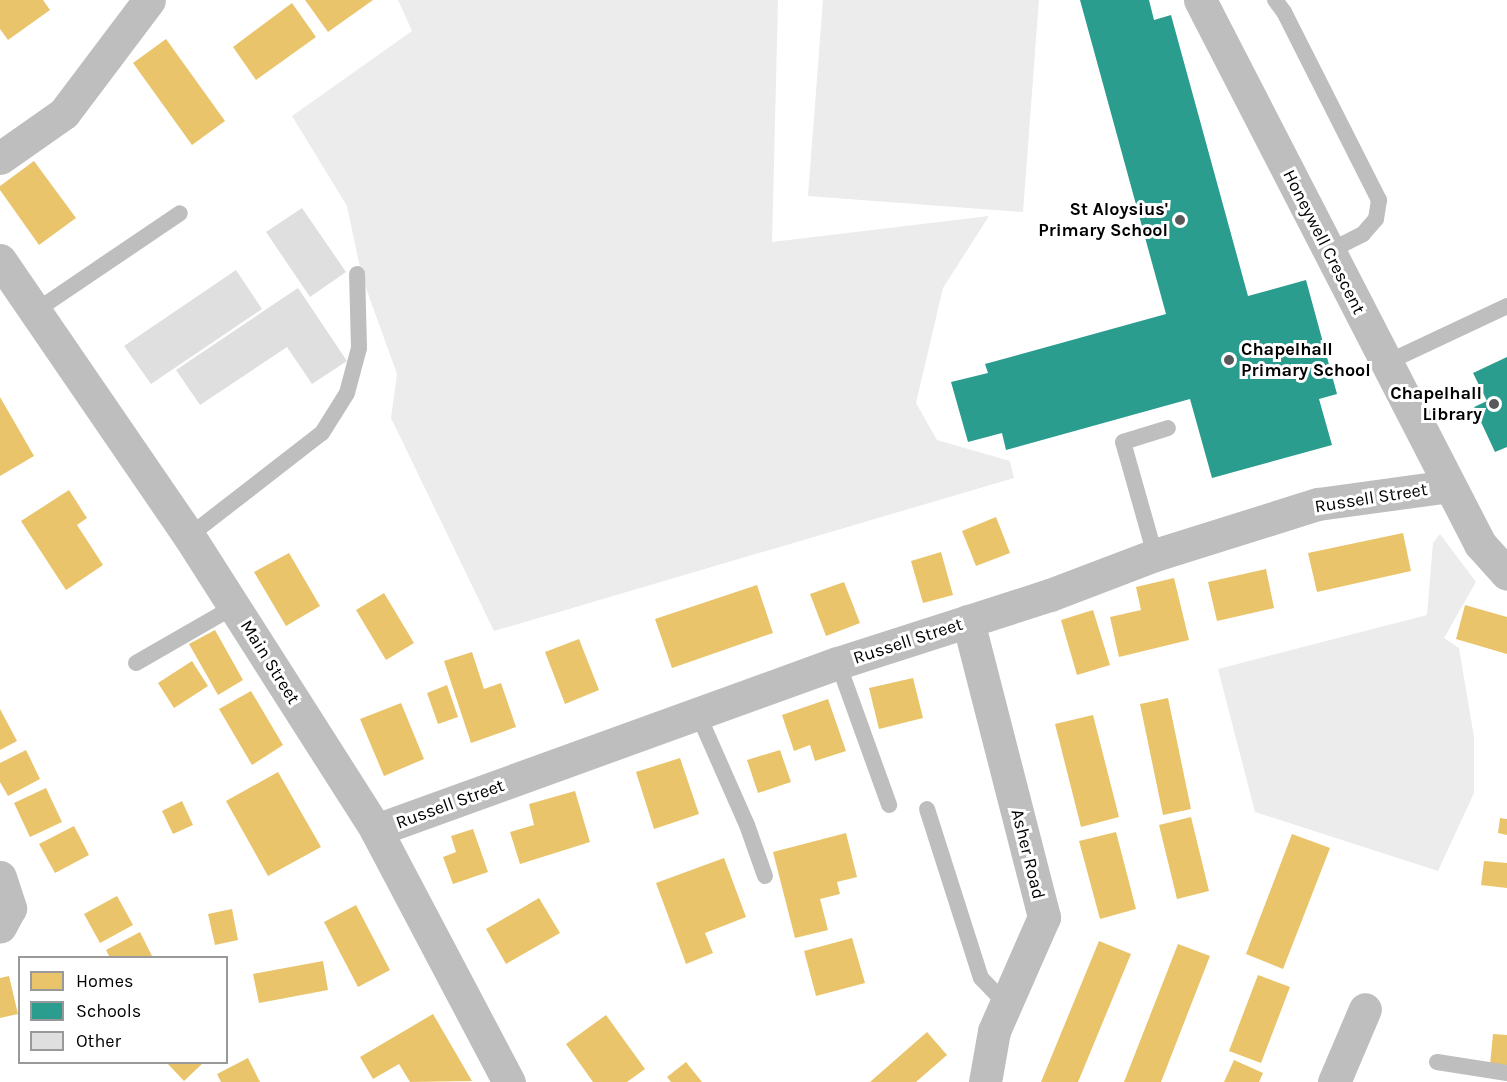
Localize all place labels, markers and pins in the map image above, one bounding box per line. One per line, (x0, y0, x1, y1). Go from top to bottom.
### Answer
place label: St Aloysius' Primary School (1038, 199, 1168, 242)
marker: St Aloysius' Primary School (1173, 213, 1187, 227)
place label: Chapelhall Primary School (1241, 339, 1371, 382)
marker: Chapelhall Primary School (1222, 353, 1236, 367)
place label: Chapelhall Library (1390, 383, 1482, 426)
marker: Chapelhall Library (1487, 397, 1501, 411)

